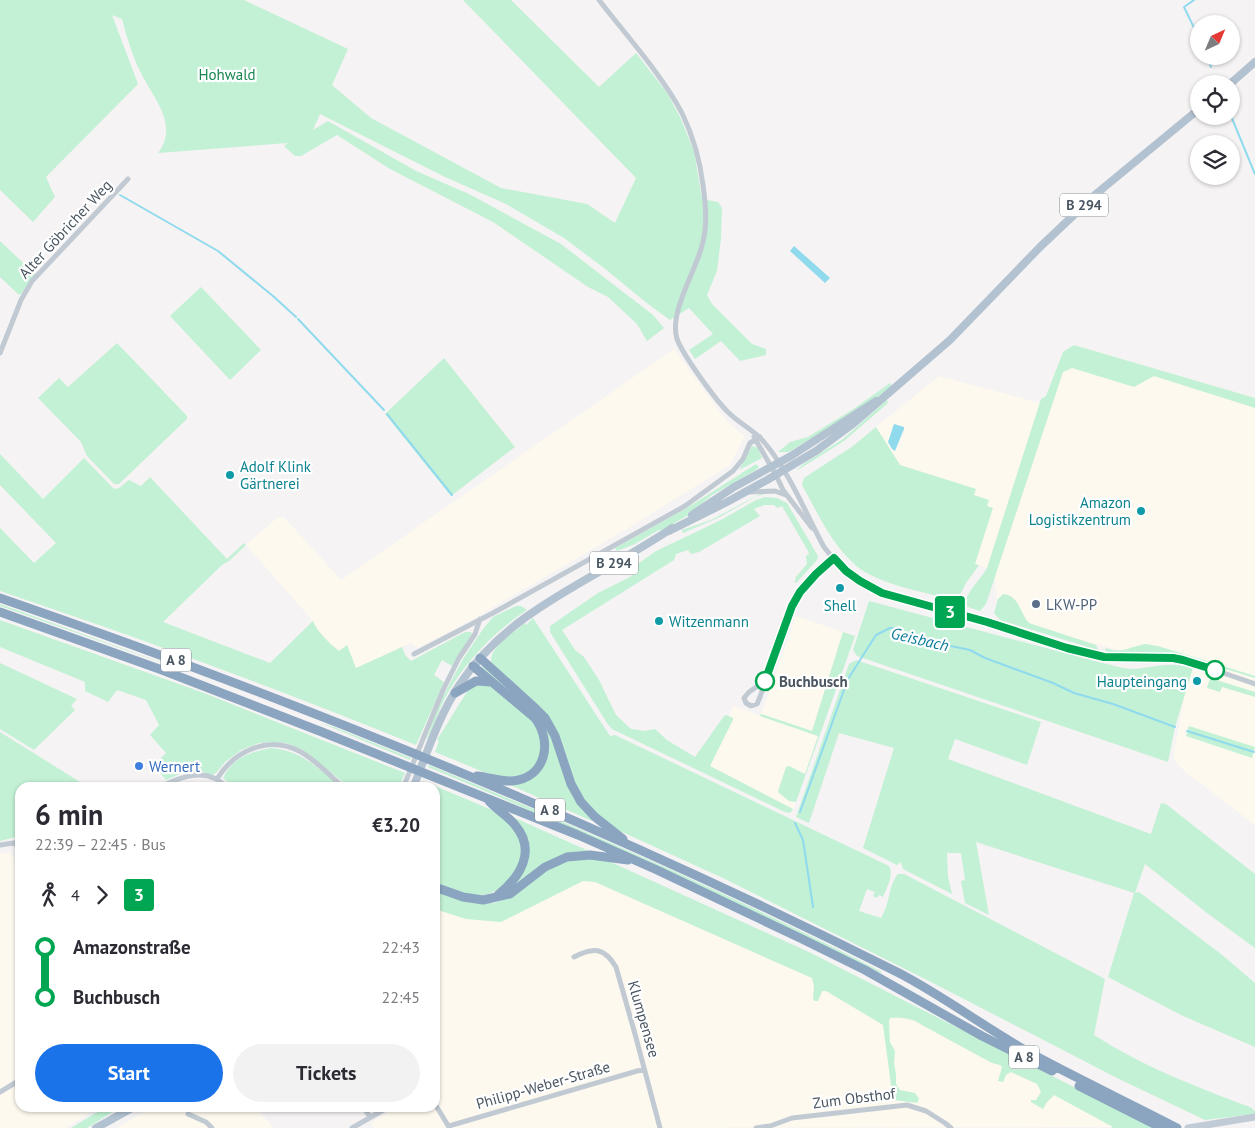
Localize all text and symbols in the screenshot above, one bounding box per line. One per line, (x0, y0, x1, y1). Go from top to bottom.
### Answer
north arrow (1190, 15, 1240, 65)
map controls (1190, 15, 1240, 185)
park label: Hohwald (198, 65, 256, 84)
button: locate (1190, 75, 1240, 125)
button: layers (1190, 135, 1240, 185)
street label: Alter Göbricher Weg (14, 176, 116, 282)
road number: B 294 (1060, 194, 1108, 216)
place label: Adolf Klink Gärtnerei (240, 457, 312, 493)
marker: Adolf Klink Gärtnerei (224, 469, 236, 481)
place label: Amazon Logistikzentrum (1029, 493, 1131, 529)
marker: Amazon Logistikzentrum (1135, 505, 1147, 517)
road number: B 294 (590, 552, 638, 574)
marker: Shell (834, 582, 846, 594)
place label: LKW-PP (1046, 595, 1097, 614)
place label: Shell (824, 596, 857, 615)
line badge: 3 (934, 596, 966, 628)
marker: LKW-PP (1030, 598, 1042, 610)
text: 3 (945, 600, 955, 623)
place label: Witzenmann (669, 612, 749, 631)
marker: Witzenmann (653, 615, 665, 627)
water label: Geisbach (889, 623, 951, 655)
road number: A 8 (161, 648, 191, 672)
unlabelled marker (1205, 660, 1225, 680)
marker: Buchbusch (755, 671, 775, 691)
place label: Buchbusch (779, 672, 848, 691)
place label: Haupteingang (1097, 672, 1187, 691)
marker: Haupteingang (1191, 675, 1203, 687)
place label: Wernert (149, 757, 200, 776)
marker: Wernert (133, 760, 145, 772)
text: 6 min (35, 796, 103, 833)
road number: A 8 (535, 798, 565, 822)
text: €3.20 (372, 813, 420, 837)
text: 22:39 – 22:45 · Bus (35, 834, 166, 854)
icon: walk (35, 881, 63, 909)
icon: forward (88, 881, 116, 909)
text: 3 (134, 883, 144, 906)
text: 4 (71, 885, 80, 905)
text: Amazonstraße (73, 935, 191, 959)
text: 22:43 (382, 937, 420, 957)
street label: Klumpensee (624, 978, 664, 1060)
text: Buchbusch (73, 985, 160, 1009)
text: 22:45 (382, 987, 420, 1007)
button: Start (35, 1044, 223, 1102)
button: Tickets (233, 1044, 420, 1102)
road number: A 8 (1009, 1046, 1039, 1068)
street label: Philipp-Weber-Straße (474, 1057, 612, 1113)
street label: Zum Obsthof (812, 1083, 897, 1112)

